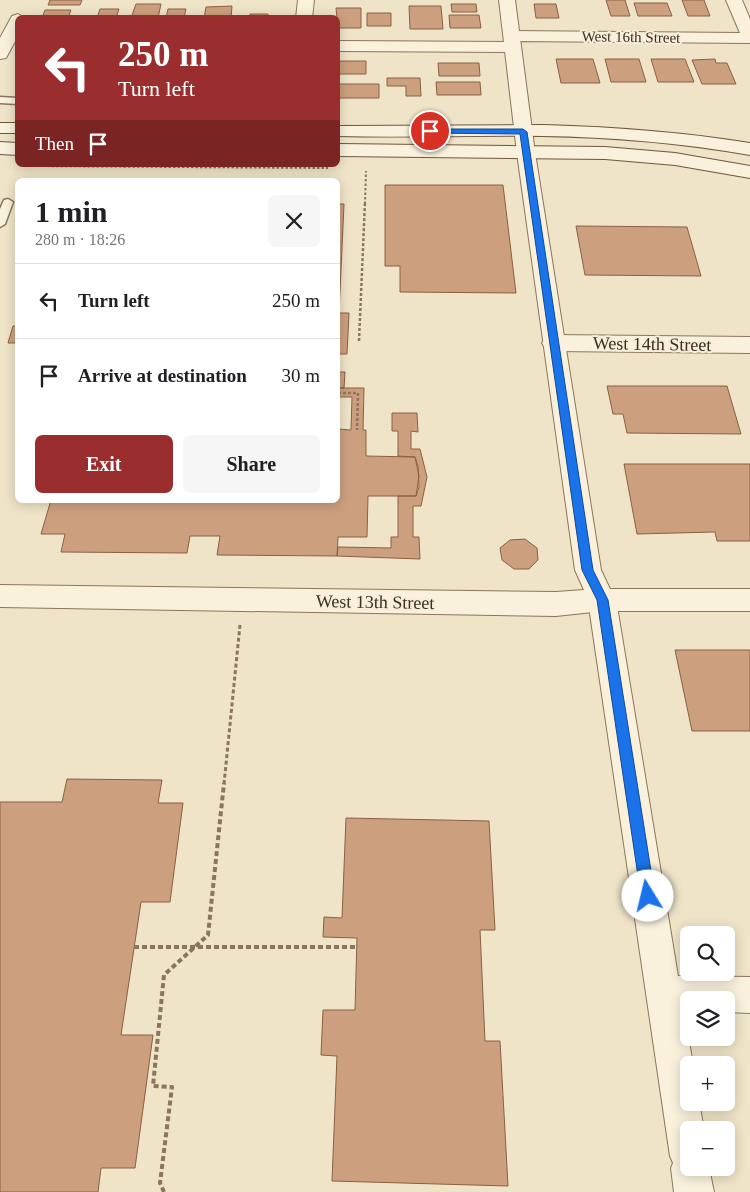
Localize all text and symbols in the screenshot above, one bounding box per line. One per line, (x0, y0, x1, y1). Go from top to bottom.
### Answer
street label: West 16th Street (581, 28, 681, 46)
icon: left (35, 35, 100, 100)
text: 250 m (118, 35, 208, 74)
text: Turn left (118, 76, 195, 101)
pin (409, 110, 451, 152)
icon: arrive (416, 117, 444, 145)
icon: arrive (84, 130, 112, 158)
text: Then (35, 133, 74, 154)
text: 1 min (35, 195, 108, 228)
button: close (268, 195, 320, 247)
text: 280 m · 18:26 (35, 231, 125, 248)
icon: left (35, 287, 63, 315)
text: Turn left (78, 290, 150, 311)
text: 250 m (272, 290, 320, 311)
street label: West 14th Street (593, 333, 711, 355)
icon: arrive (35, 362, 63, 390)
text: Arrive at destination (78, 365, 247, 386)
text: 30 m (281, 365, 320, 386)
button: Exit (35, 435, 173, 493)
button: Share (183, 435, 320, 493)
street label: West 13th Street (316, 591, 434, 613)
position arrow (621, 869, 673, 921)
map controls (680, 926, 735, 1176)
button: search (680, 926, 735, 981)
button: layers (680, 991, 735, 1046)
button: + (680, 1056, 735, 1111)
button: − (680, 1121, 735, 1176)

